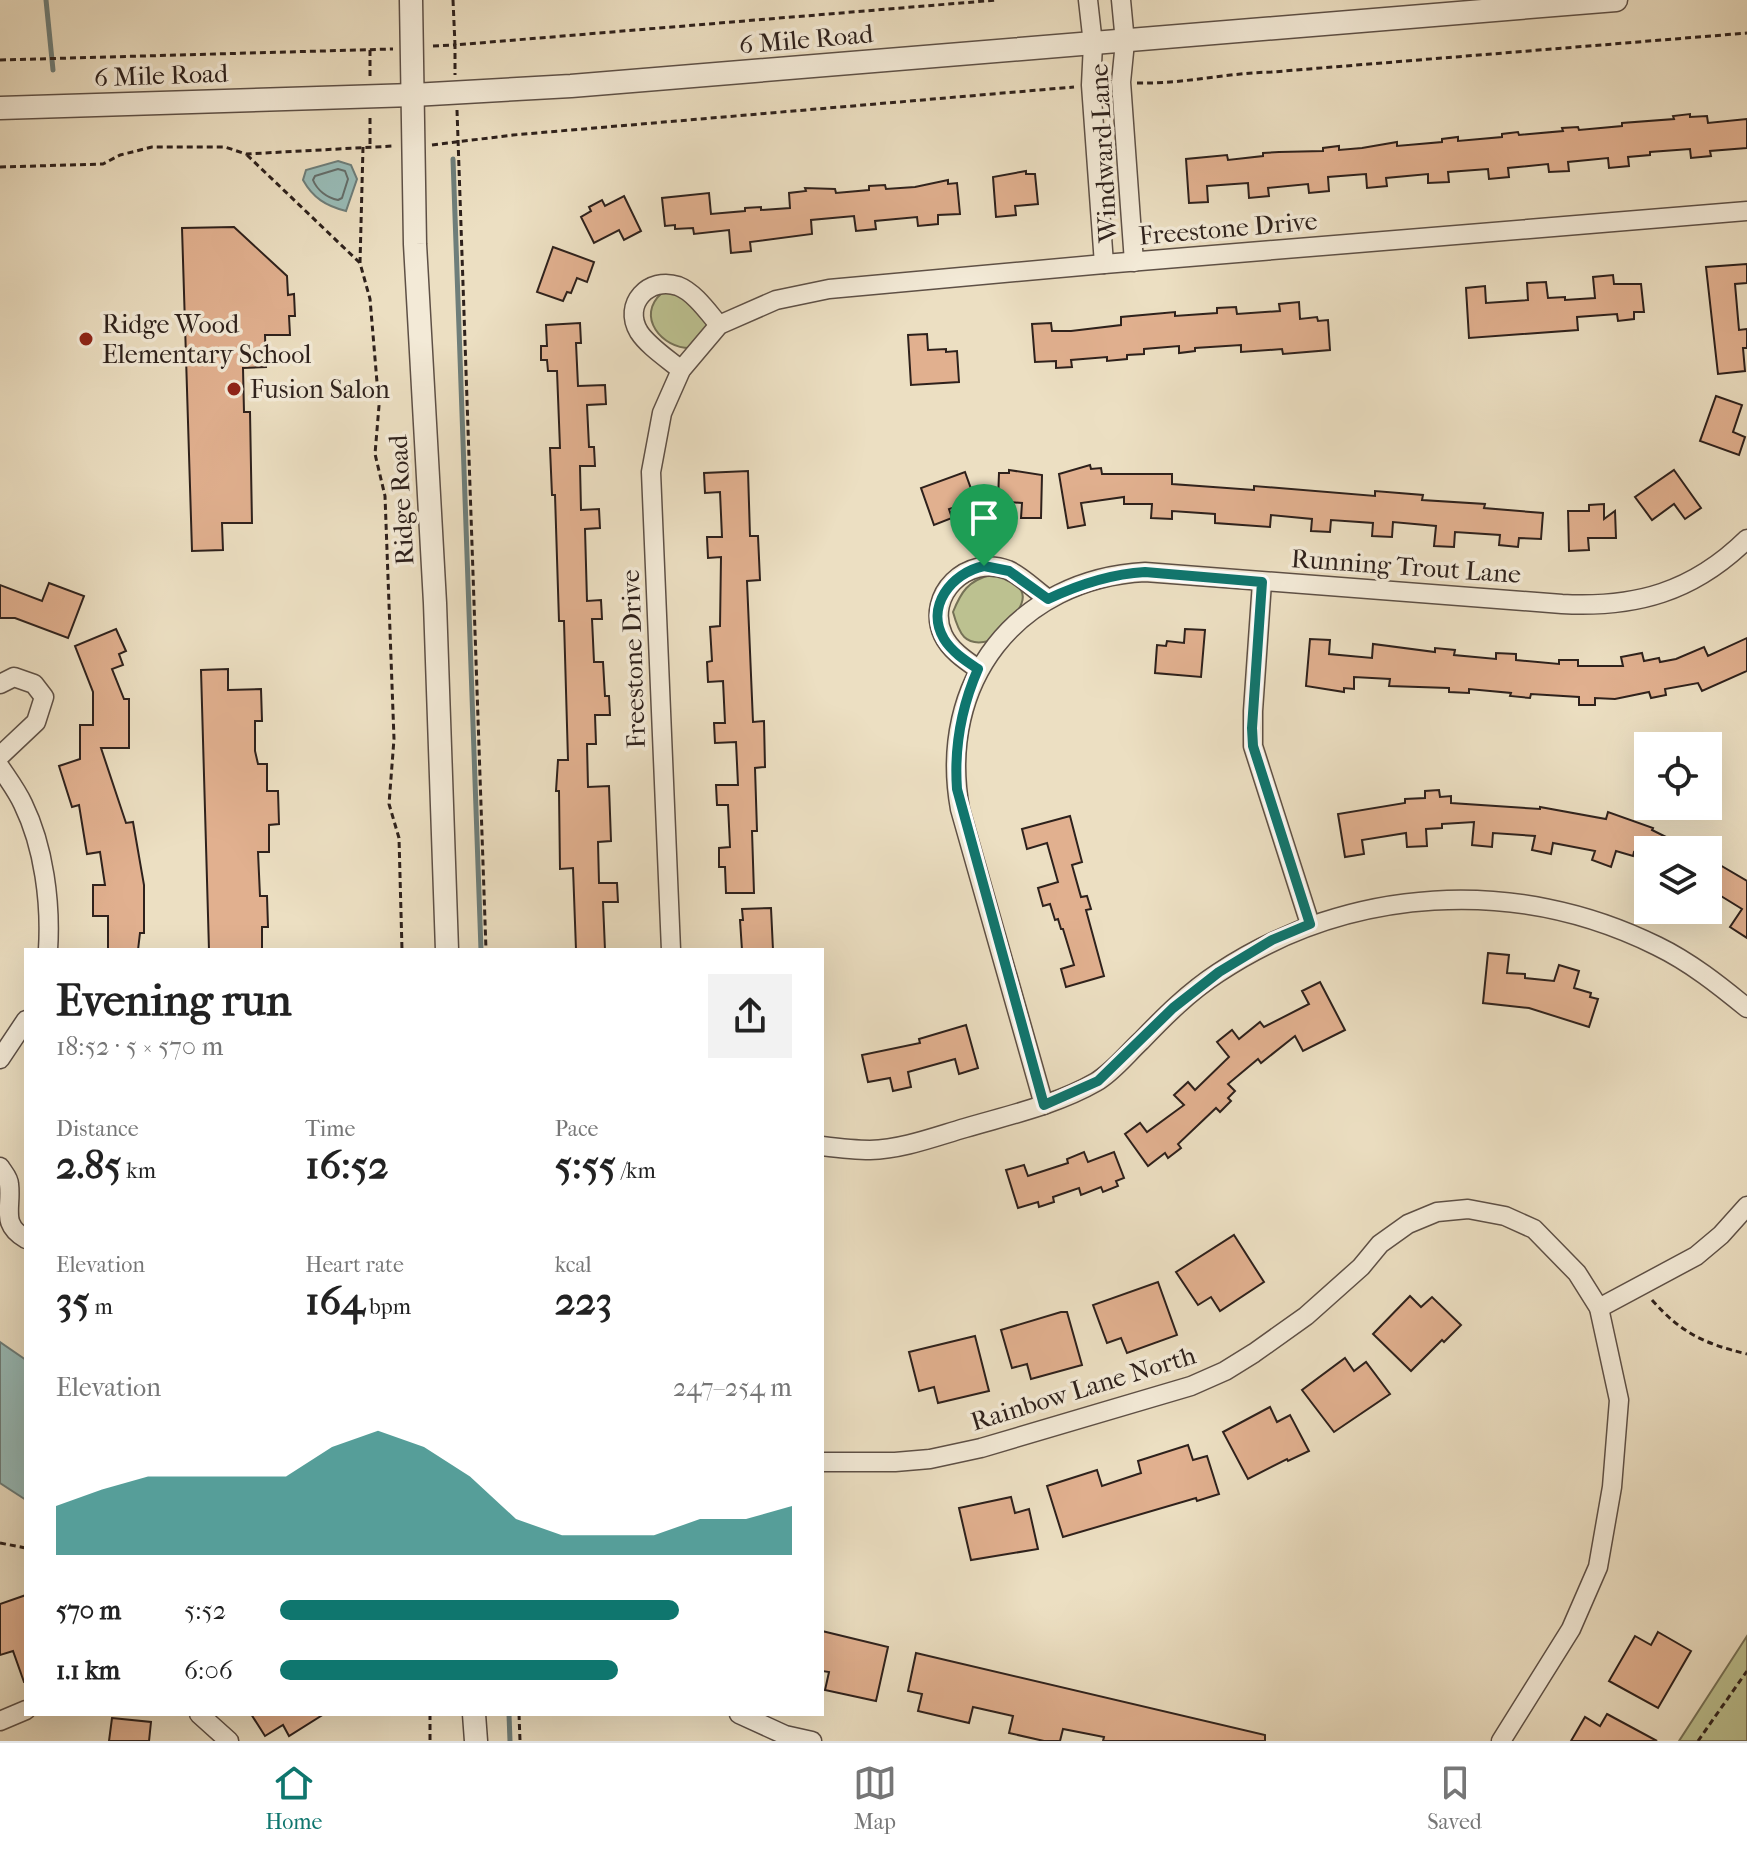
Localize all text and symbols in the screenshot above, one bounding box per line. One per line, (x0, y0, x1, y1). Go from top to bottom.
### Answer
street label: 6 Mile Road (738, 18, 875, 61)
street label: 6 Mile Road (93, 58, 230, 93)
street label: Windward Lane (1083, 63, 1124, 244)
street label: Freestone Drive (1137, 205, 1319, 252)
place label: Ridge Wood Elementary School (102, 309, 311, 370)
marker: Ridge Wood Elementary School (77, 330, 95, 348)
place label: Fusion Salon (250, 374, 390, 405)
marker: Fusion Salon (225, 380, 243, 398)
street label: Ridge Road (383, 433, 420, 566)
pin (950, 484, 1018, 566)
icon: arrive (962, 496, 1006, 540)
street label: Running Trout Lane (1290, 543, 1522, 590)
street label: Freestone Drive (615, 569, 652, 749)
map controls (1634, 732, 1722, 924)
button: locate (1634, 732, 1722, 820)
button: layers (1634, 836, 1722, 924)
button: share (708, 974, 792, 1058)
text: Evening run (56, 975, 291, 1026)
text: 18:52 · 5 × 570 m (56, 1031, 223, 1062)
text: Distance (56, 1116, 139, 1142)
text: Time (305, 1116, 355, 1142)
text: Pace (555, 1116, 598, 1142)
text: 2.85 (56, 1142, 122, 1188)
text: 16:52 (305, 1142, 389, 1188)
text: 5:55 (555, 1142, 616, 1188)
text: km (122, 1158, 156, 1184)
text: /km (616, 1158, 656, 1184)
text: Elevation (56, 1252, 145, 1278)
text: Heart rate (305, 1252, 404, 1278)
text: kcal (555, 1252, 592, 1278)
text: 35 (56, 1278, 90, 1324)
text: 164 (305, 1278, 365, 1324)
text: 223 (555, 1278, 612, 1324)
text: m (90, 1294, 113, 1320)
text: bpm (365, 1294, 411, 1320)
street label: Rainbow Lane North (967, 1339, 1200, 1437)
text: Elevation (56, 1372, 161, 1403)
text: 247–254 m (673, 1372, 792, 1403)
text: 570 m (56, 1595, 121, 1626)
text: 5:52 (184, 1595, 226, 1626)
text: 1.1 km (56, 1655, 120, 1686)
text: 6:06 (184, 1655, 233, 1686)
tab: Home (265, 1761, 322, 1835)
tab: Map (853, 1761, 897, 1835)
tab: Saved (1427, 1761, 1482, 1835)

